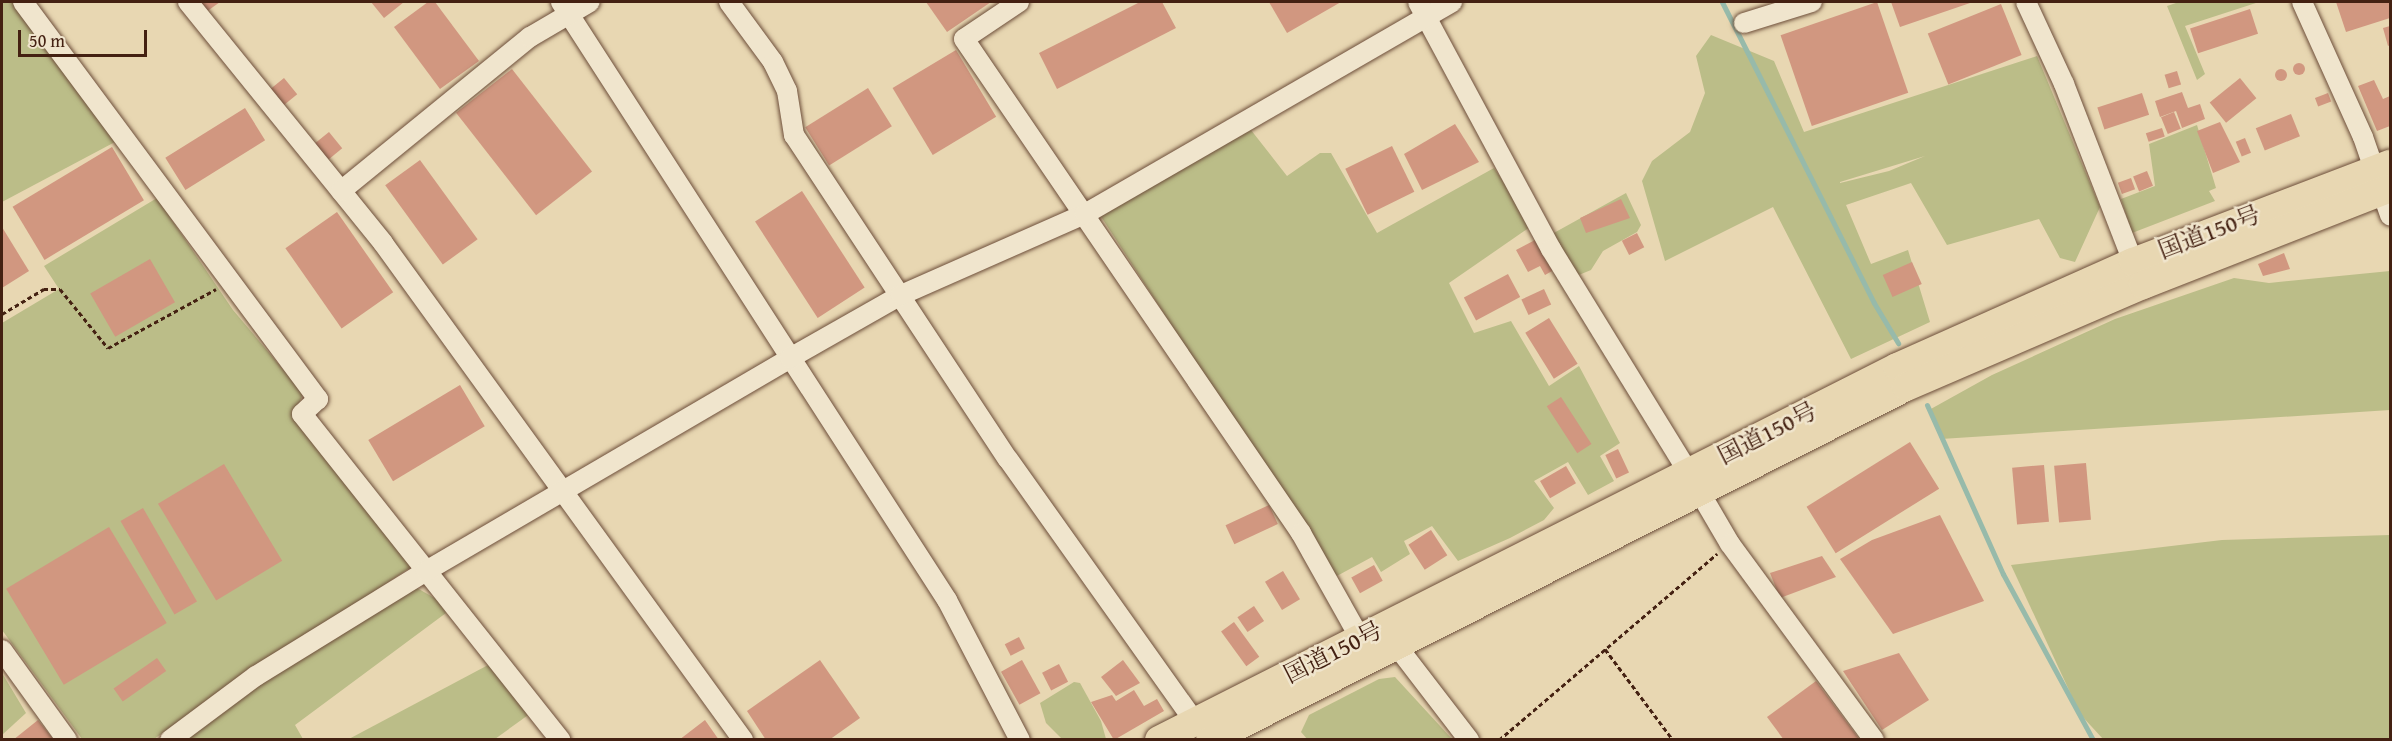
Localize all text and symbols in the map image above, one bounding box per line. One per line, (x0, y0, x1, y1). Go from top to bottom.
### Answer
scale bar (21, 18, 150, 56)
text: 50 m (29, 27, 65, 54)
street label: 国道150号 (2154, 199, 2264, 265)
street label: 国道150号 (1713, 396, 1821, 470)
street label: 国道150号 (1279, 615, 1387, 689)

